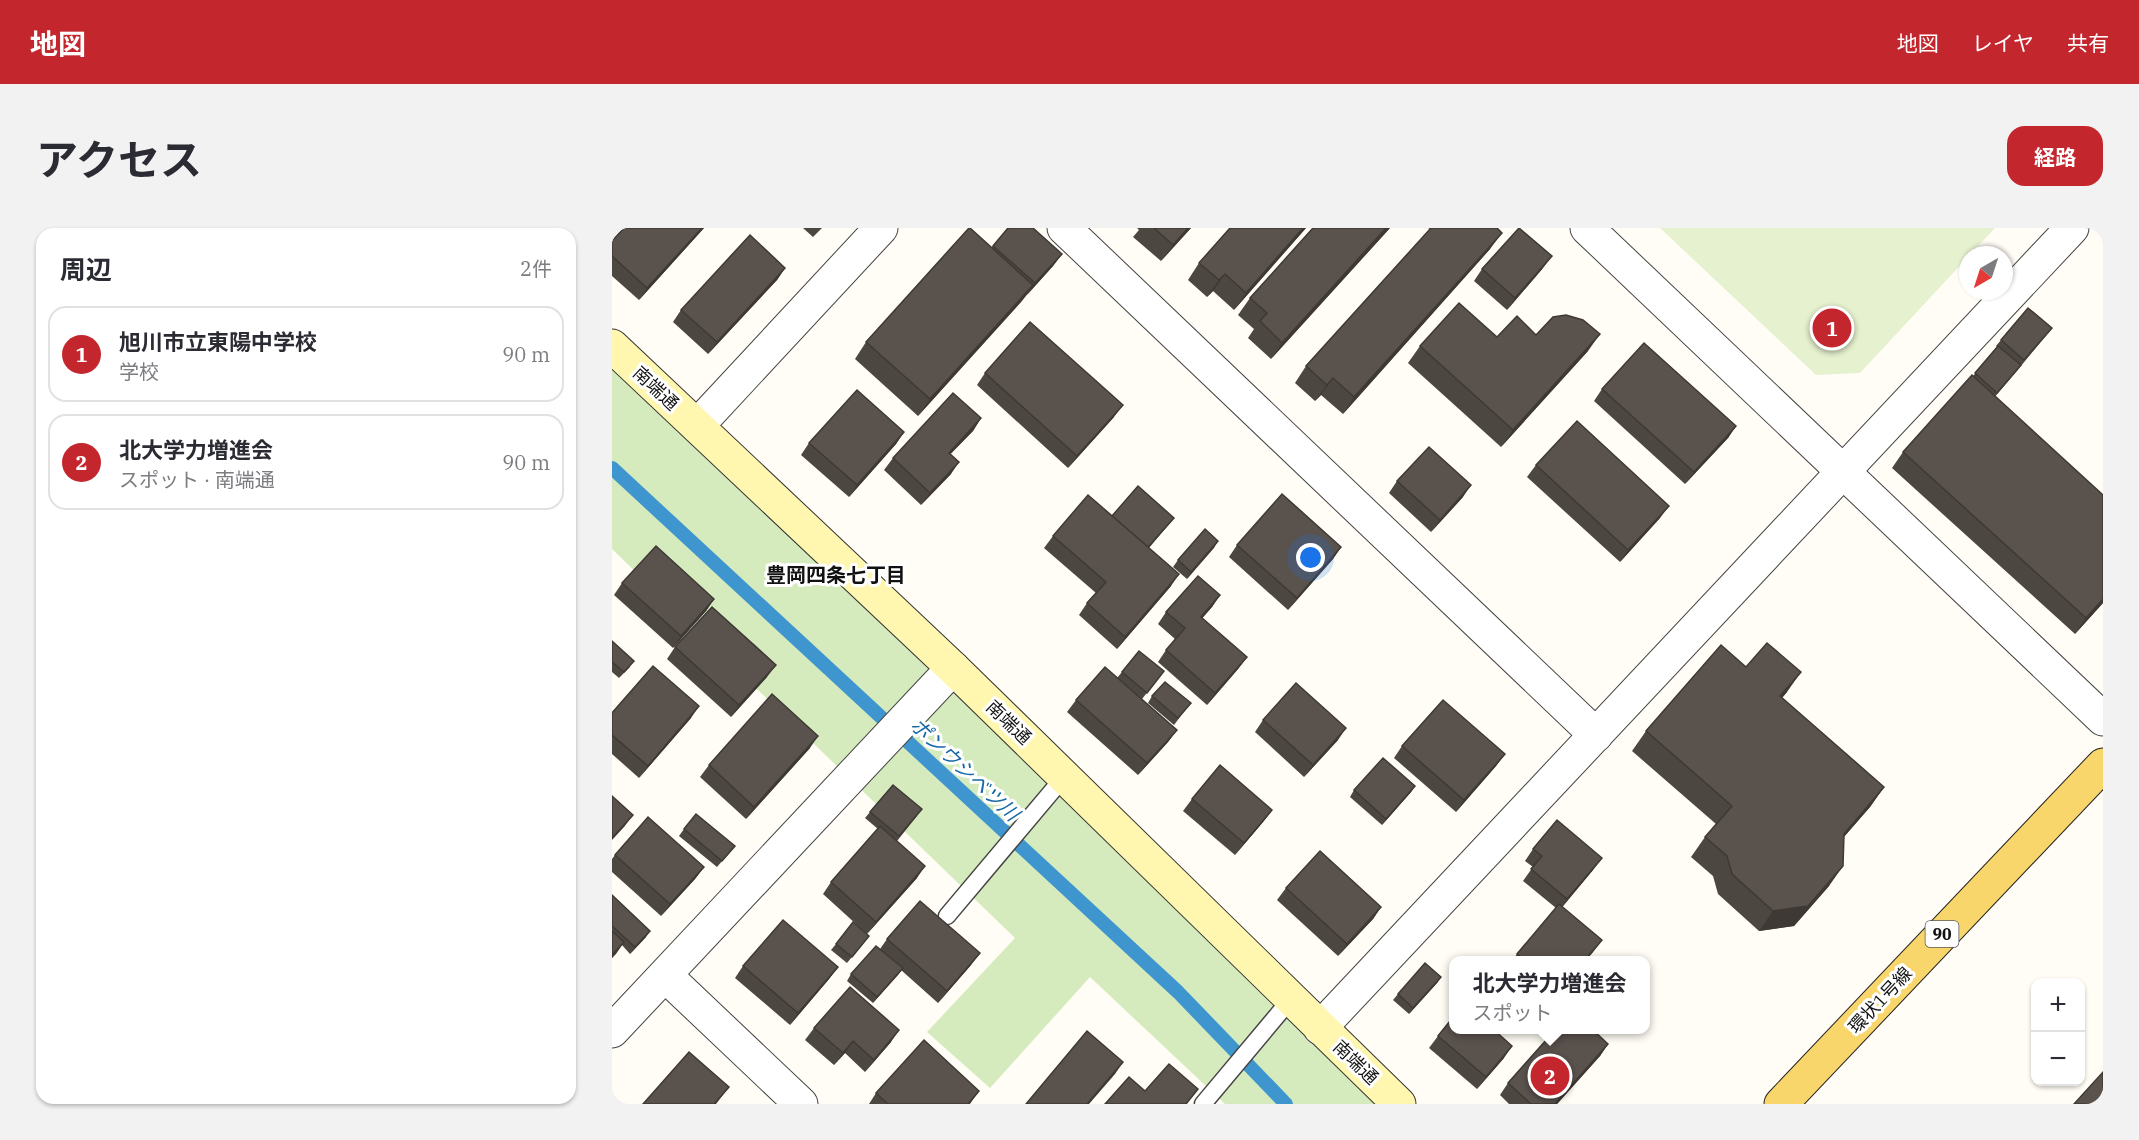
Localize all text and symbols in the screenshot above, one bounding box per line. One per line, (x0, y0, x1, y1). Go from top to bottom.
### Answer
text: 地図 (30, 25, 86, 62)
text: 地図 (1897, 29, 1939, 57)
text: レイヤ (1972, 29, 2034, 57)
text: 共有 (2067, 29, 2109, 57)
button: 経路 (2007, 126, 2103, 186)
text: アクセス (36, 132, 202, 187)
north arrow (1959, 246, 2013, 300)
text: 周辺 (60, 252, 112, 286)
text: 2件 (520, 255, 552, 282)
pin: 1 (1812, 306, 1852, 350)
text: 旭川市立東陽中学校 (119, 327, 317, 356)
text: 1 (76, 341, 88, 368)
text: 90 m (502, 341, 550, 368)
text: 学校 (119, 358, 159, 385)
street label: 南端通 (628, 361, 684, 415)
text: 北大学力増進会 (119, 435, 273, 464)
text: 2 (76, 449, 88, 476)
text: 90 m (502, 449, 550, 476)
text: スポット · 南端通 (119, 466, 275, 493)
your location (1296, 543, 1325, 572)
district label: 豊岡四条七丁目 (766, 561, 906, 588)
street label: 南端通 (982, 695, 1036, 749)
water label: ポンウシベツ川 (905, 711, 1027, 828)
road number: 90 (1926, 921, 1958, 947)
popup (1449, 956, 1650, 1034)
street label: 環状1号線 (1843, 962, 1917, 1038)
text: 北大学力増進会 (1472, 968, 1627, 997)
map controls (2031, 978, 2085, 1086)
button: + (2031, 978, 2085, 1032)
text: スポット (1472, 999, 1552, 1026)
button: − (2031, 1032, 2085, 1086)
street label: 南端通 (1329, 1035, 1383, 1089)
pin: 2 (1530, 1054, 1570, 1098)

